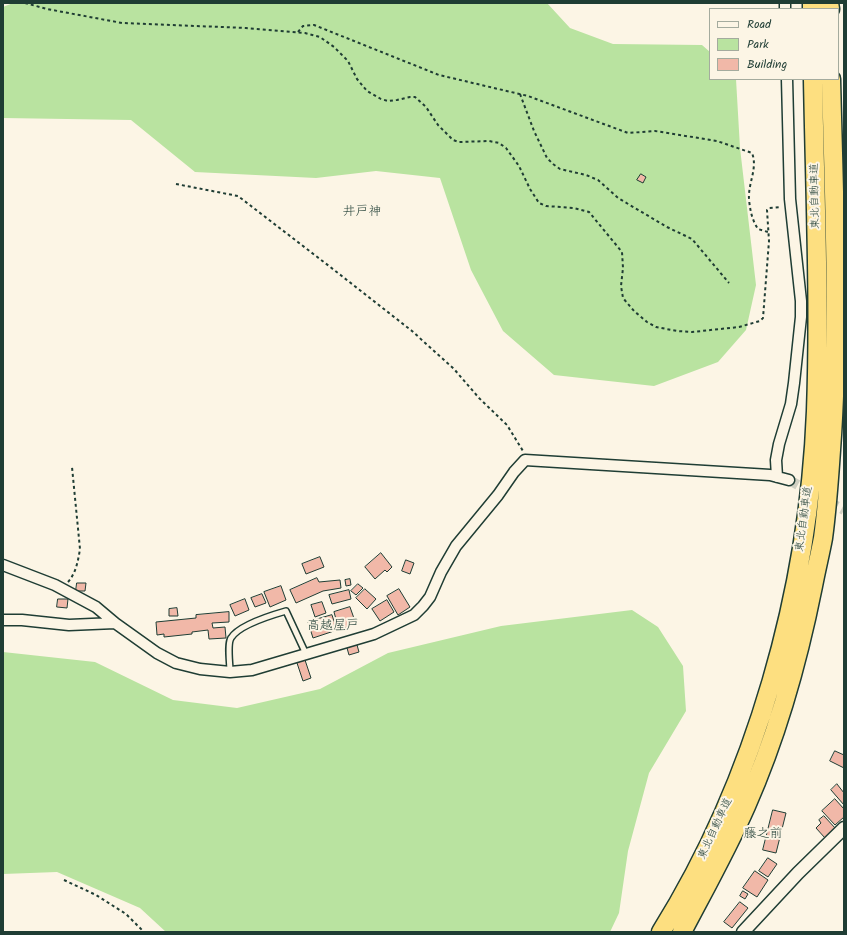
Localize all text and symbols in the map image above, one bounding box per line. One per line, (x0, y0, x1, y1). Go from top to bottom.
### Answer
legend (709, 8, 839, 80)
text: Road (747, 15, 771, 34)
text: Park (747, 35, 769, 54)
text: Building (747, 55, 787, 74)
street label: 東北自動車道 (809, 163, 823, 229)
district label: 井戸神 (343, 205, 381, 221)
street label: 東北自動車道 (794, 485, 816, 553)
district label: 高越屋戸 (307, 619, 359, 635)
street label: 東北自動車道 (696, 796, 736, 862)
district label: 藤之前 (744, 827, 782, 843)

